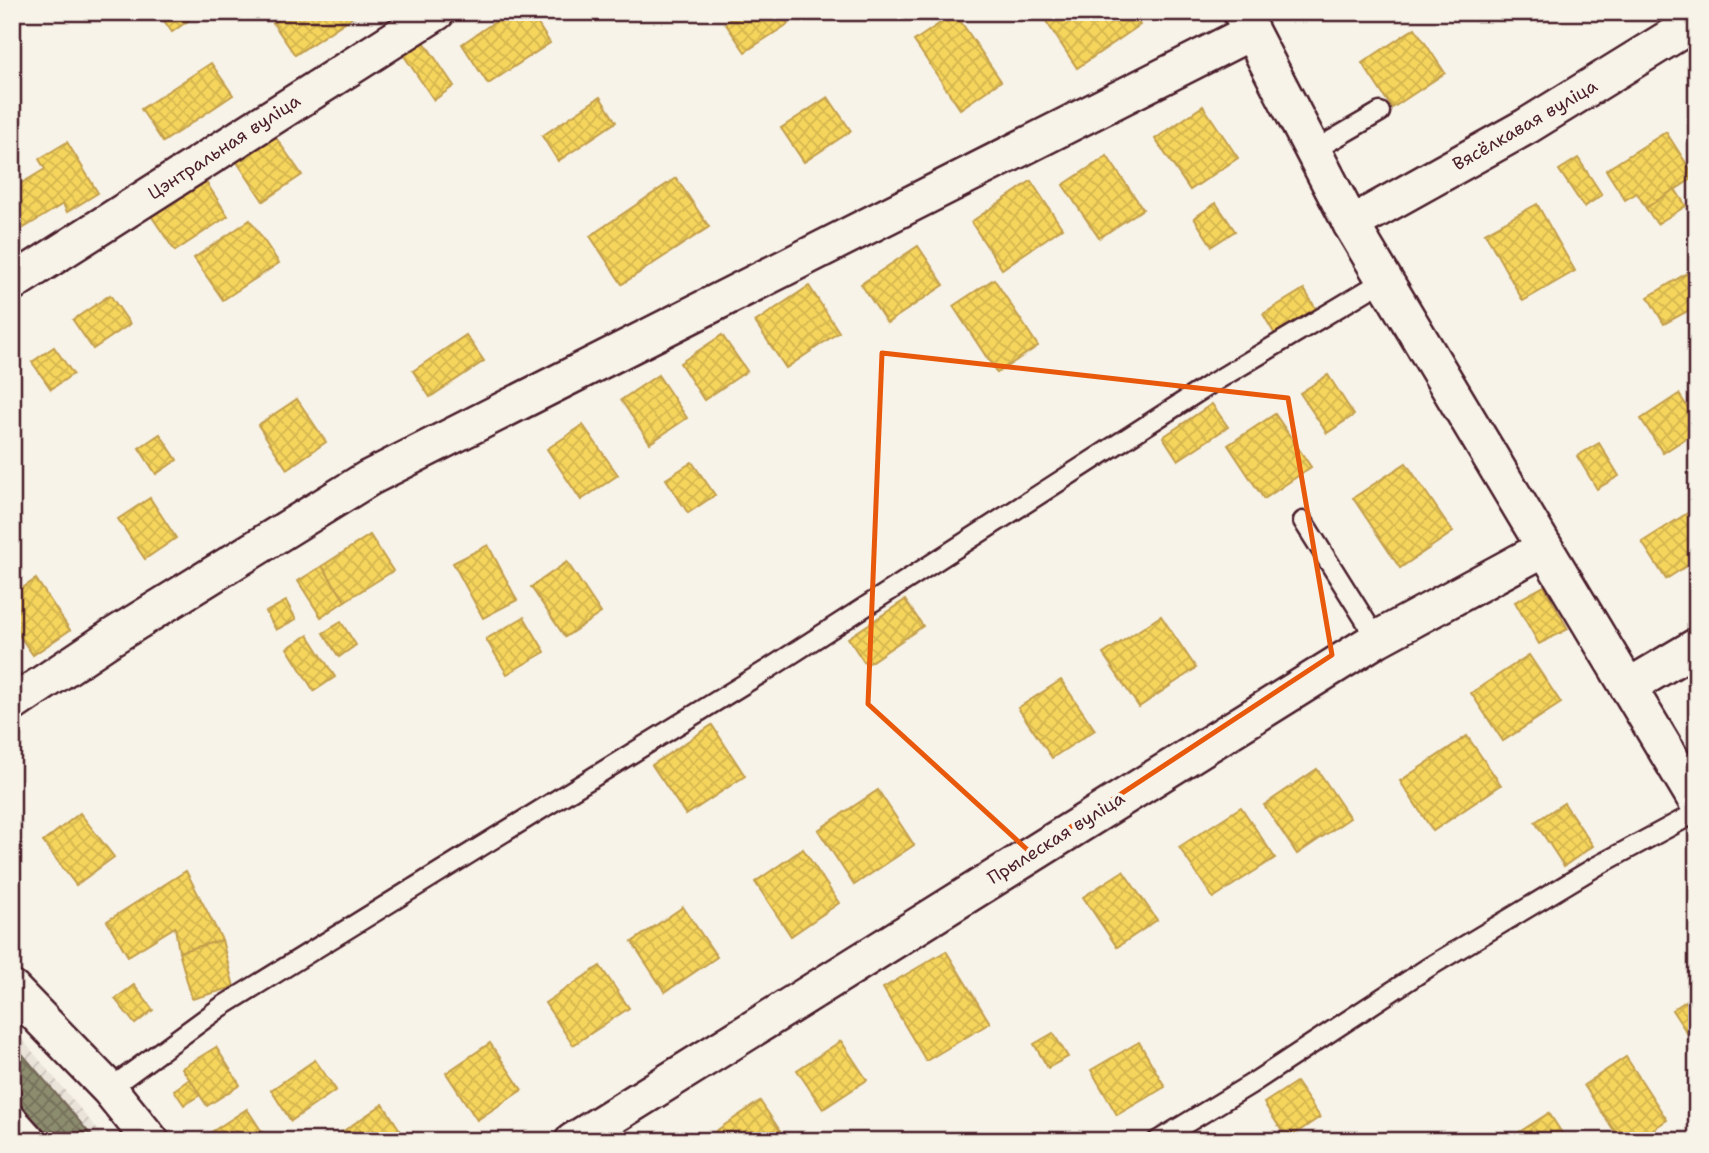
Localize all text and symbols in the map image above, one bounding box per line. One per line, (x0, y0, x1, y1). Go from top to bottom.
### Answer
street label: Вясёлкавая вуліца (1448, 74, 1602, 176)
street label: Цэнтральная вуліца (143, 89, 305, 205)
street label: Прылеская вуліца (983, 786, 1129, 890)

